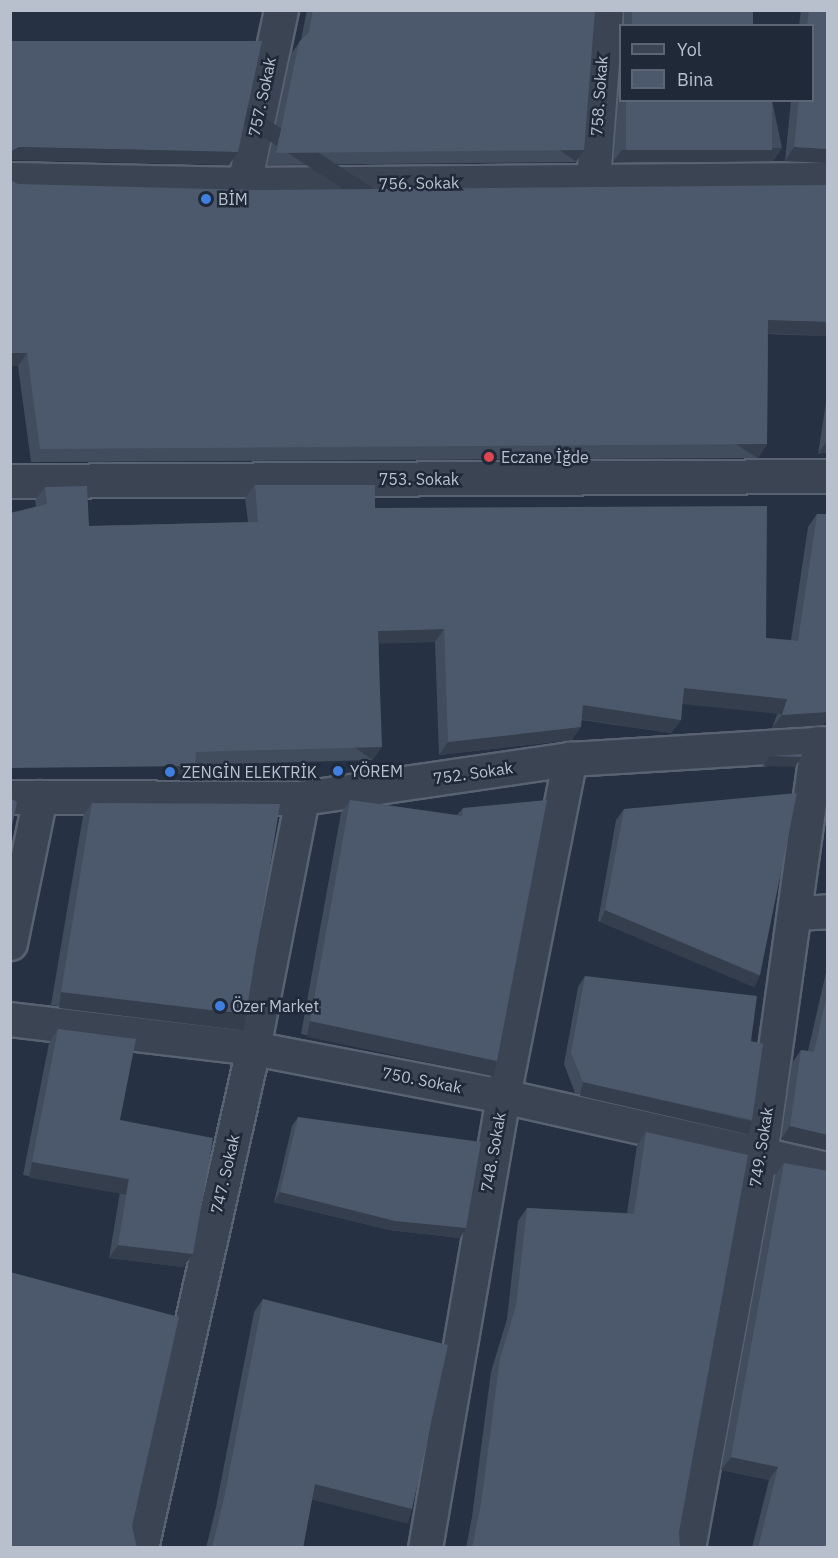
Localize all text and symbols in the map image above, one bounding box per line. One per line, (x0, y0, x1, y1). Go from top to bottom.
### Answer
legend (619, 24, 814, 102)
text: Yol (677, 38, 702, 61)
street label: 758. Sokak (587, 55, 611, 137)
street label: 757. Sokak (244, 56, 280, 138)
text: Bina (677, 68, 713, 91)
street label: 756. Sokak (379, 173, 459, 193)
place label: BİM (218, 189, 248, 209)
marker: BİM (199, 192, 213, 206)
place label: Eczane İğde (501, 447, 589, 467)
marker: Eczane İğde (482, 450, 496, 464)
street label: 753. Sokak (379, 469, 459, 489)
street label: 752. Sokak (432, 758, 514, 788)
place label: YÖREM (350, 761, 403, 781)
place label: ZENGİN ELEKTRİK (182, 762, 317, 782)
marker: YÖREM (331, 764, 345, 778)
marker: ZENGİN ELEKTRİK (163, 765, 177, 779)
place label: Özer Market (232, 996, 319, 1016)
marker: Özer Market (213, 999, 227, 1013)
street label: 750. Sokak (381, 1063, 463, 1097)
street label: 749. Sokak (745, 1106, 777, 1188)
street label: 748. Sokak (477, 1111, 509, 1193)
street label: 747. Sokak (207, 1133, 243, 1215)

